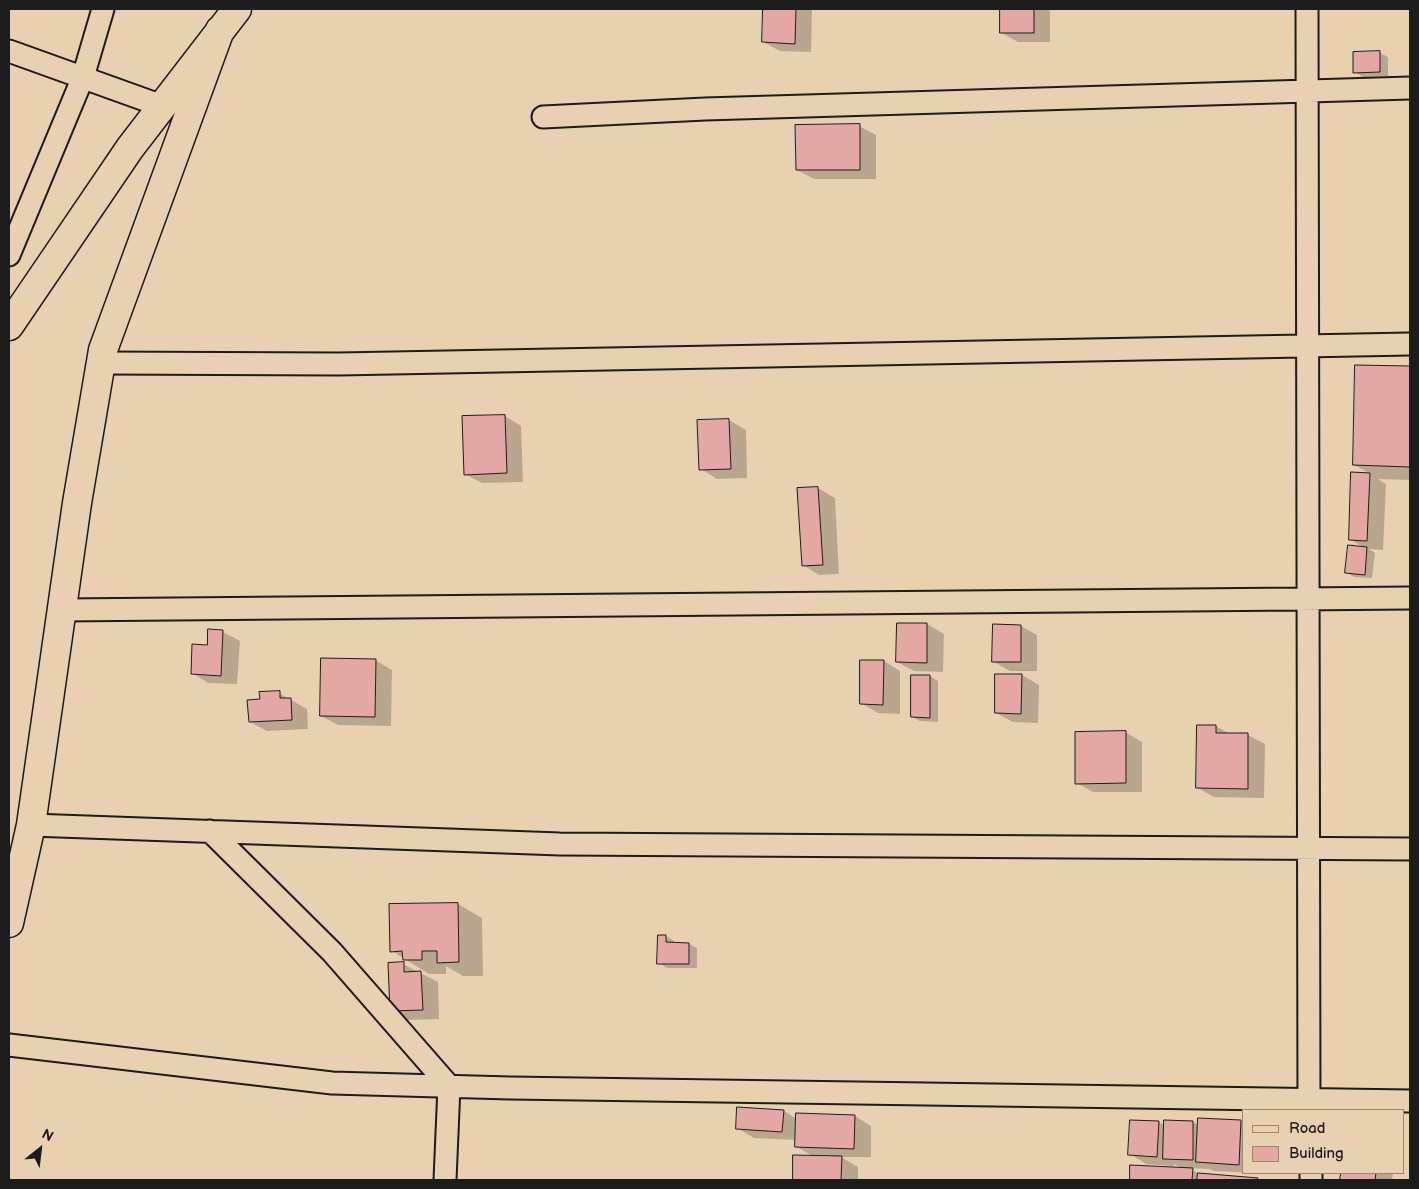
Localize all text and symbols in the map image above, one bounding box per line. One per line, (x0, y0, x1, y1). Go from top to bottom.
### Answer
legend (1242, 1109, 1404, 1174)
text: Road (1289, 1119, 1325, 1138)
north arrow (15, 1124, 65, 1174)
text: N (39, 1125, 56, 1145)
text: Building (1289, 1144, 1344, 1163)

